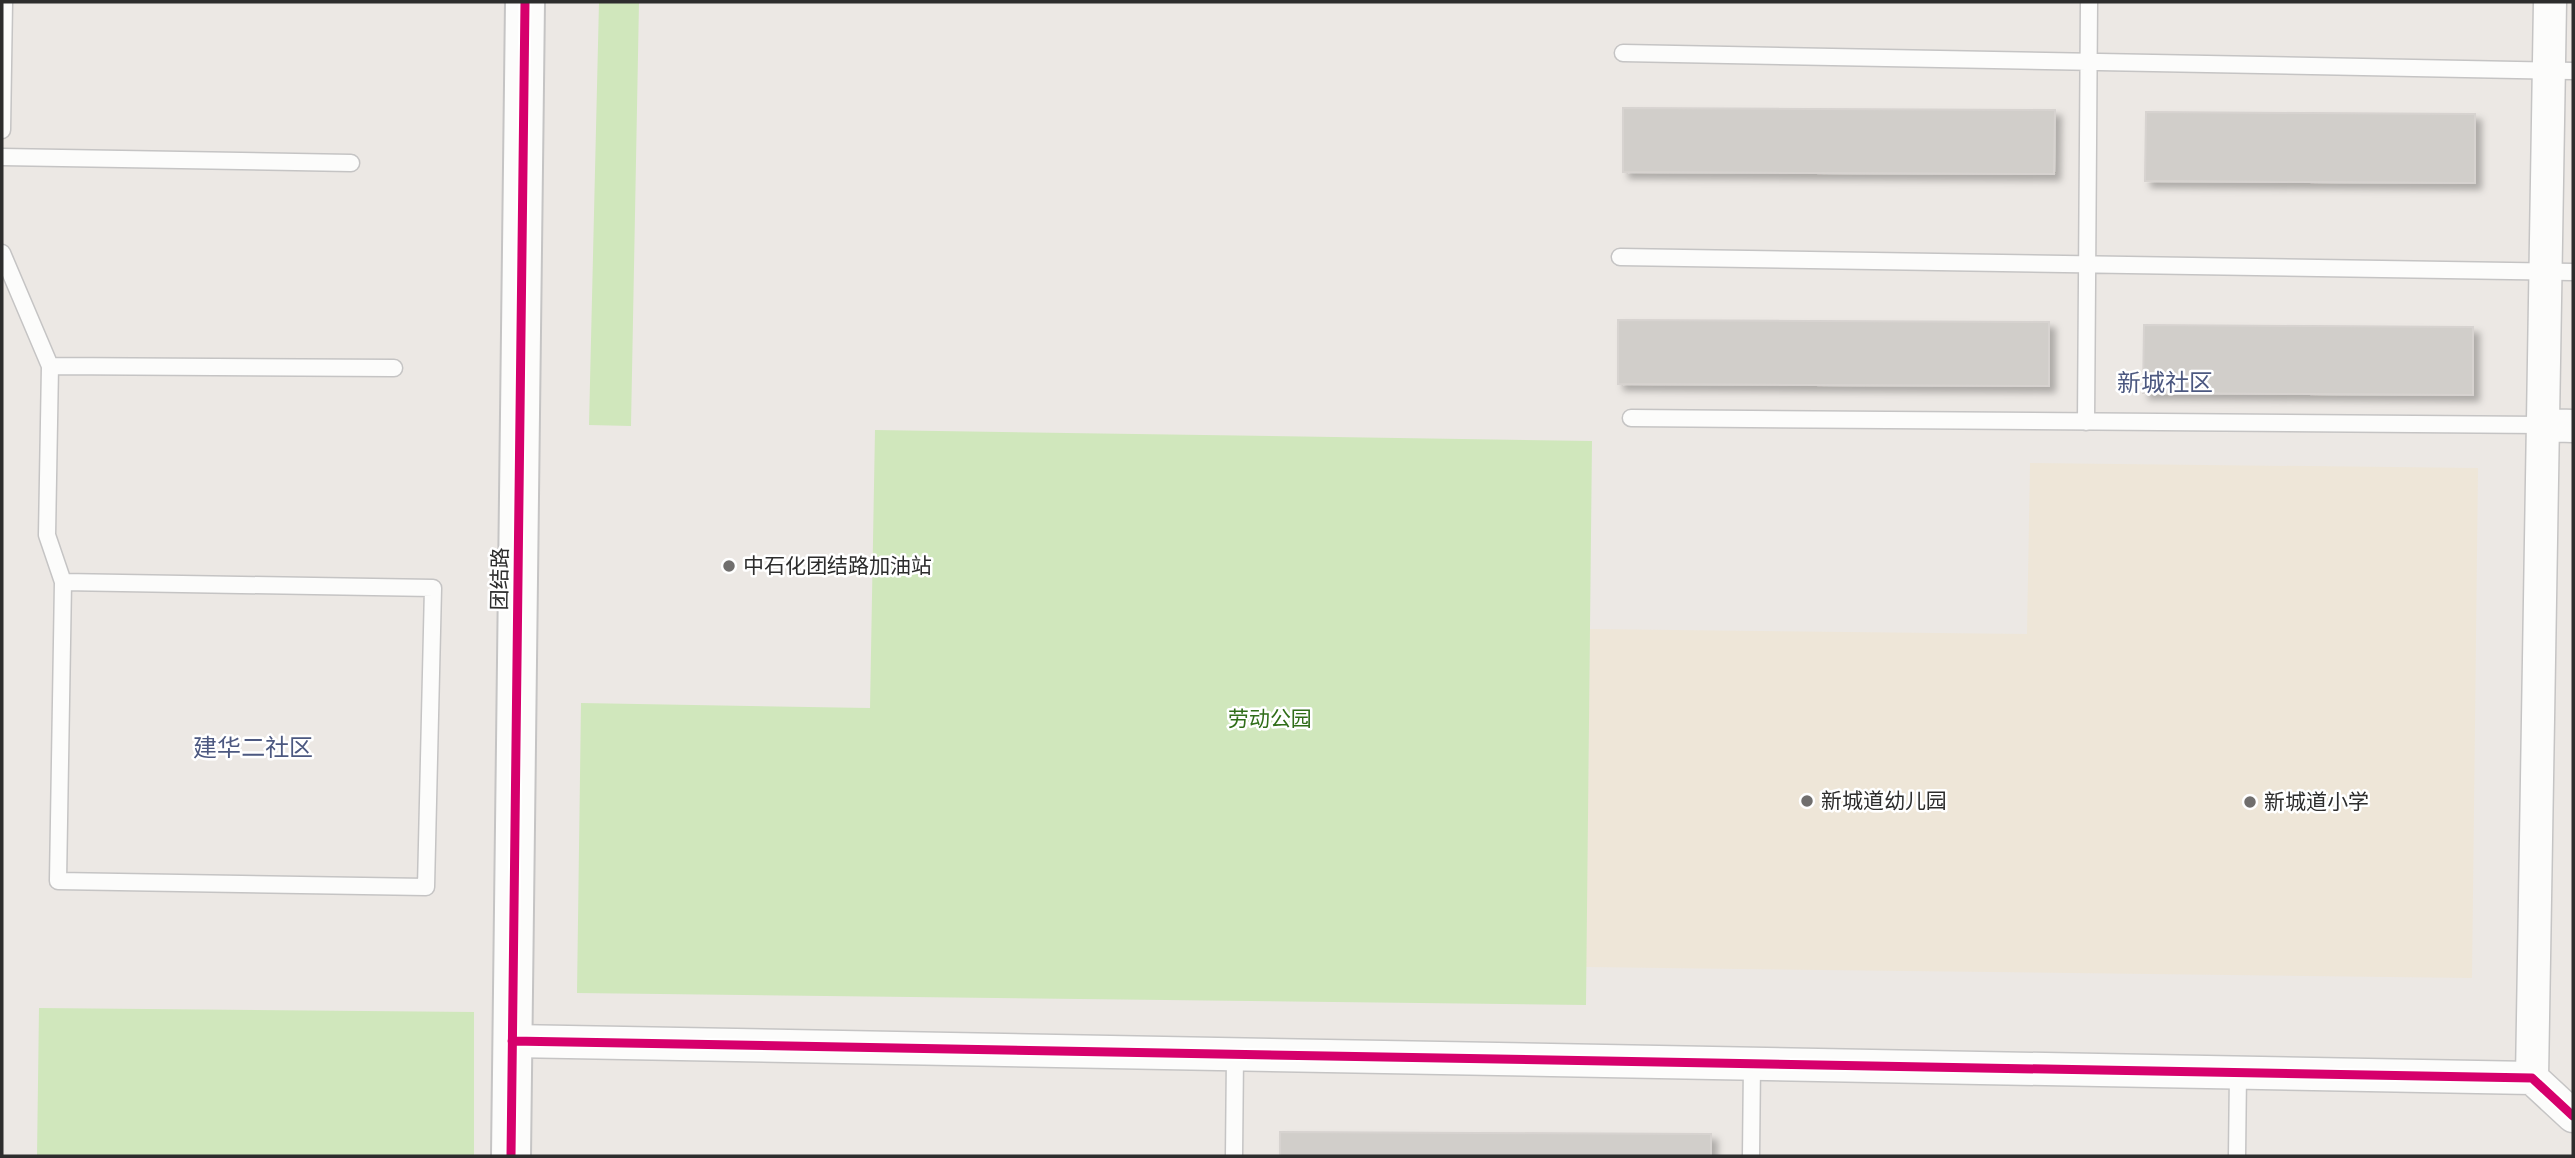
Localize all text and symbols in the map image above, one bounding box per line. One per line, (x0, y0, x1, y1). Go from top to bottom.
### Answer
district label: 新城社区 (2117, 369, 2213, 397)
street label: 团结路 (486, 547, 514, 611)
place label: 中石化团结路加油站 (743, 553, 932, 579)
marker: 中石化团结路加油站 (721, 558, 737, 574)
park label: 劳动公园 (1228, 706, 1312, 732)
district label: 建华二社区 (193, 734, 313, 762)
place label: 新城道幼儿园 (1821, 788, 1947, 814)
place label: 新城道小学 (2264, 789, 2369, 815)
marker: 新城道幼儿园 (1799, 793, 1815, 809)
marker: 新城道小学 (2242, 794, 2258, 810)

